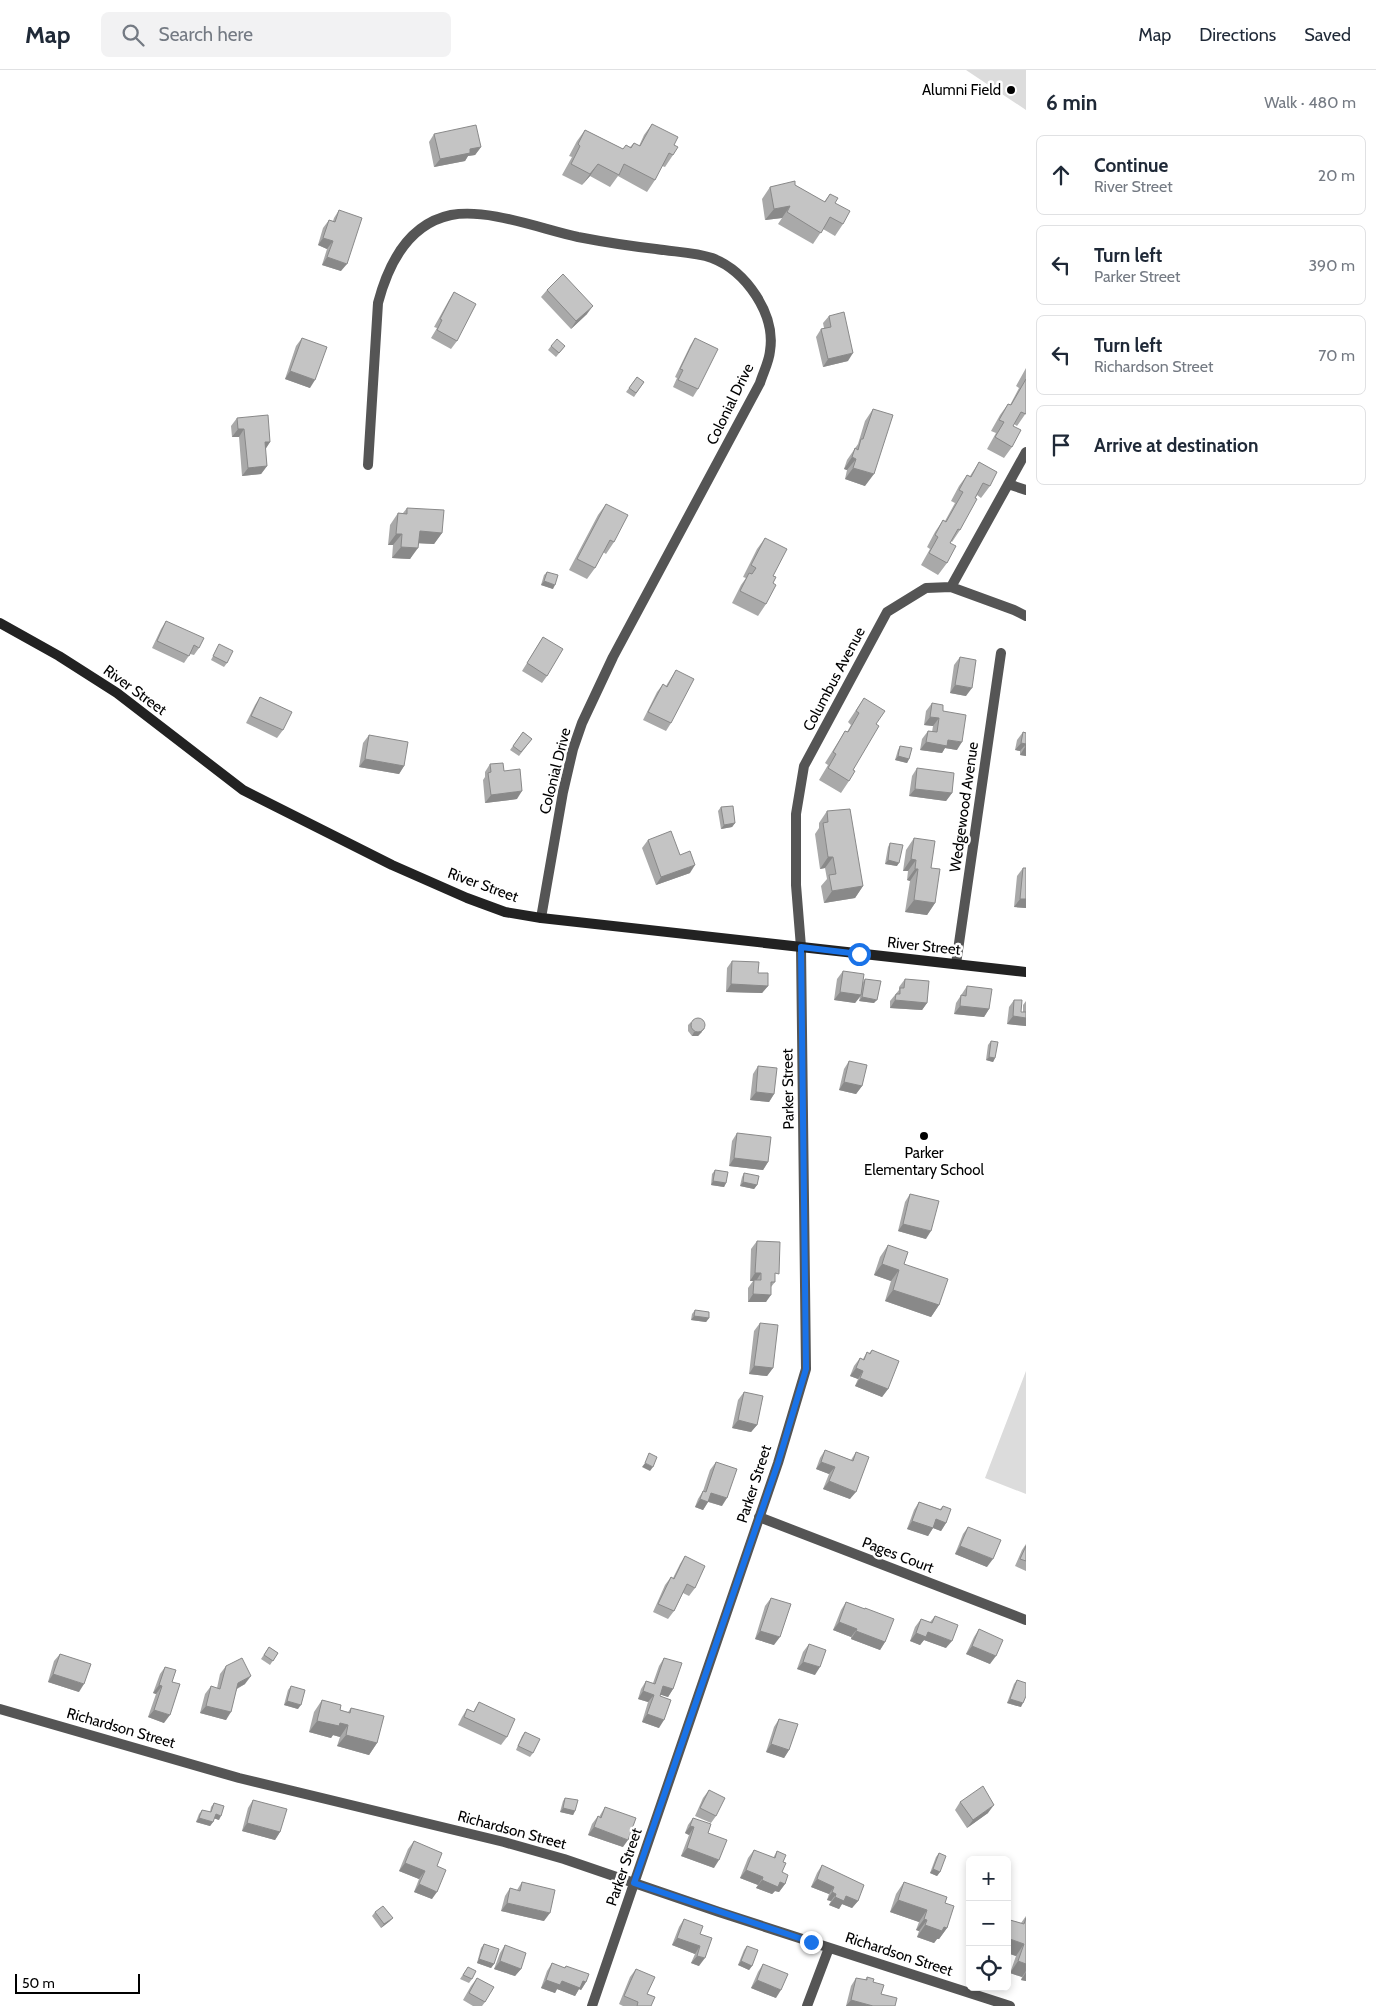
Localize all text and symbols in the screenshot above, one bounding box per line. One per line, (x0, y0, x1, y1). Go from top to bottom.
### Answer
search box (101, 12, 451, 57)
text: Map (25, 20, 71, 49)
icon: search (119, 21, 147, 49)
text: Search here (159, 23, 253, 46)
text: Map (1138, 24, 1171, 46)
text: Directions (1199, 24, 1276, 46)
text: Saved (1304, 24, 1351, 46)
place label: Alumni Field (922, 81, 1001, 99)
marker: Alumni Field (1005, 84, 1017, 96)
text: 6 min (1046, 90, 1097, 115)
text: Walk · 480 m (1264, 93, 1356, 112)
text: Continue (1094, 154, 1168, 177)
icon: ahead (1047, 161, 1075, 189)
text: 20 m (1318, 166, 1355, 185)
text: River Street (1094, 177, 1173, 196)
text: Turn left (1094, 244, 1162, 267)
icon: left (1047, 251, 1075, 279)
text: 390 m (1308, 256, 1355, 275)
text: Parker Street (1094, 267, 1180, 286)
text: Turn left (1094, 334, 1162, 357)
icon: left (1047, 341, 1075, 369)
text: 70 m (1318, 346, 1355, 365)
text: Richardson Street (1094, 357, 1213, 376)
street label: Colonial Drive (703, 360, 758, 448)
icon: arrive (1047, 431, 1075, 459)
text: Arrive at destination (1094, 434, 1258, 457)
street label: Columbus Avenue (799, 624, 869, 734)
street label: River Street (100, 661, 170, 719)
street label: Colonial Drive (536, 726, 574, 816)
street label: Wedgewood Avenue (946, 740, 982, 873)
street label: River Street (445, 864, 521, 906)
street label: River Street (886, 933, 962, 959)
route start (848, 943, 871, 966)
street label: Parker Street (778, 1048, 798, 1130)
marker: Parker Elementary School (918, 1130, 930, 1142)
place label: Parker Elementary School (864, 1144, 985, 1179)
street label: Parker Street (733, 1443, 775, 1525)
street label: Pages Court (860, 1533, 936, 1577)
street label: Richardson Street (65, 1704, 177, 1752)
street label: Richardson Street (456, 1807, 568, 1853)
street label: Parker Street (602, 1826, 646, 1908)
map controls (966, 1856, 1011, 1991)
button: + (966, 1856, 1011, 1901)
button: − (966, 1901, 1011, 1946)
street label: Richardson Street (843, 1928, 955, 1980)
route end (800, 1931, 823, 1954)
button: locate (966, 1946, 1011, 1991)
scale bar (15, 1971, 140, 1994)
text: 50 m (22, 1974, 55, 1992)

